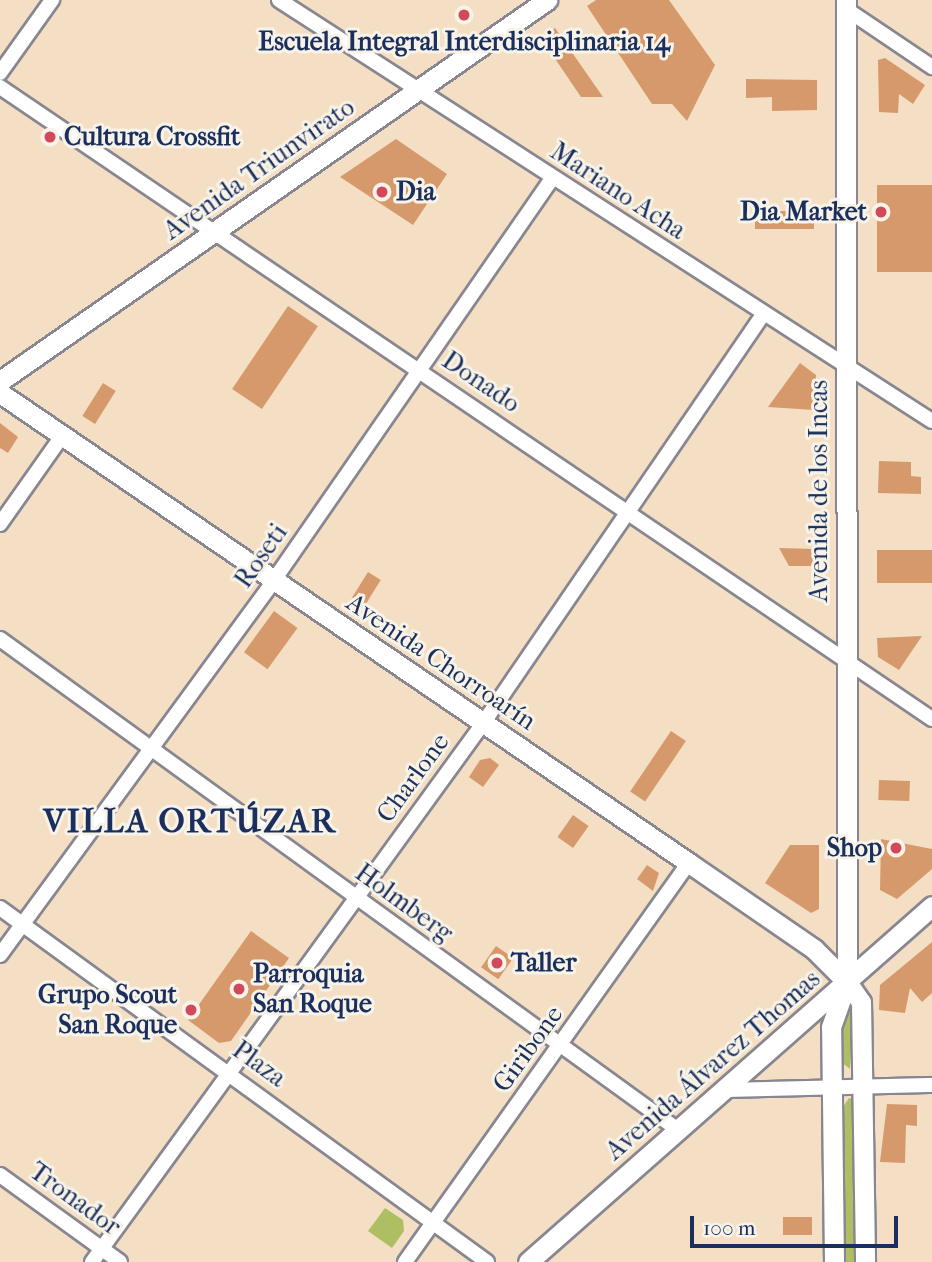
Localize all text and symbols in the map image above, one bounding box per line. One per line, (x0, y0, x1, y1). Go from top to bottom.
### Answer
marker: Escuela Integral Interdisciplinaria 14 (456, 7, 472, 23)
place label: Escuela Integral Interdisciplinaria 14 (258, 26, 670, 58)
street label: Avenida Triunvirato (158, 91, 360, 247)
place label: Cultura Crossfit (64, 121, 240, 153)
marker: Cultura Crossfit (42, 129, 58, 145)
street label: Mariano Acha (544, 136, 692, 246)
place label: Dia (396, 176, 436, 208)
marker: Dia (374, 184, 390, 200)
place label: Dia Market (740, 196, 867, 228)
marker: Dia Market (873, 204, 889, 220)
street label: Donado (436, 345, 526, 419)
street label: Avenida de los Incas (803, 380, 835, 602)
street label: Roseti (228, 518, 294, 594)
street label: Avenida Chorroarín (340, 587, 542, 737)
street label: Charlone (370, 727, 456, 829)
district label: VILLA ORTÚZAR (45, 802, 335, 842)
place label: Shop (827, 832, 882, 864)
marker: Shop (888, 840, 904, 856)
street label: Holmberg (349, 857, 459, 949)
place label: Taller (511, 947, 576, 979)
marker: Taller (489, 955, 505, 971)
place label: Parroquia San Roque (253, 958, 372, 1020)
street label: Avenida Álvarez Thomas (599, 963, 827, 1167)
place label: Grupo Scout San Roque (38, 979, 177, 1040)
marker: Parroquia San Roque (231, 981, 247, 997)
street label: Giribone (486, 1000, 570, 1098)
marker: Grupo Scout San Roque (183, 1002, 199, 1018)
street label: Plaza (226, 1034, 292, 1094)
street label: Tronador (23, 1156, 127, 1242)
scale bar (694, 1202, 902, 1246)
text: 100 m (703, 1216, 756, 1240)

